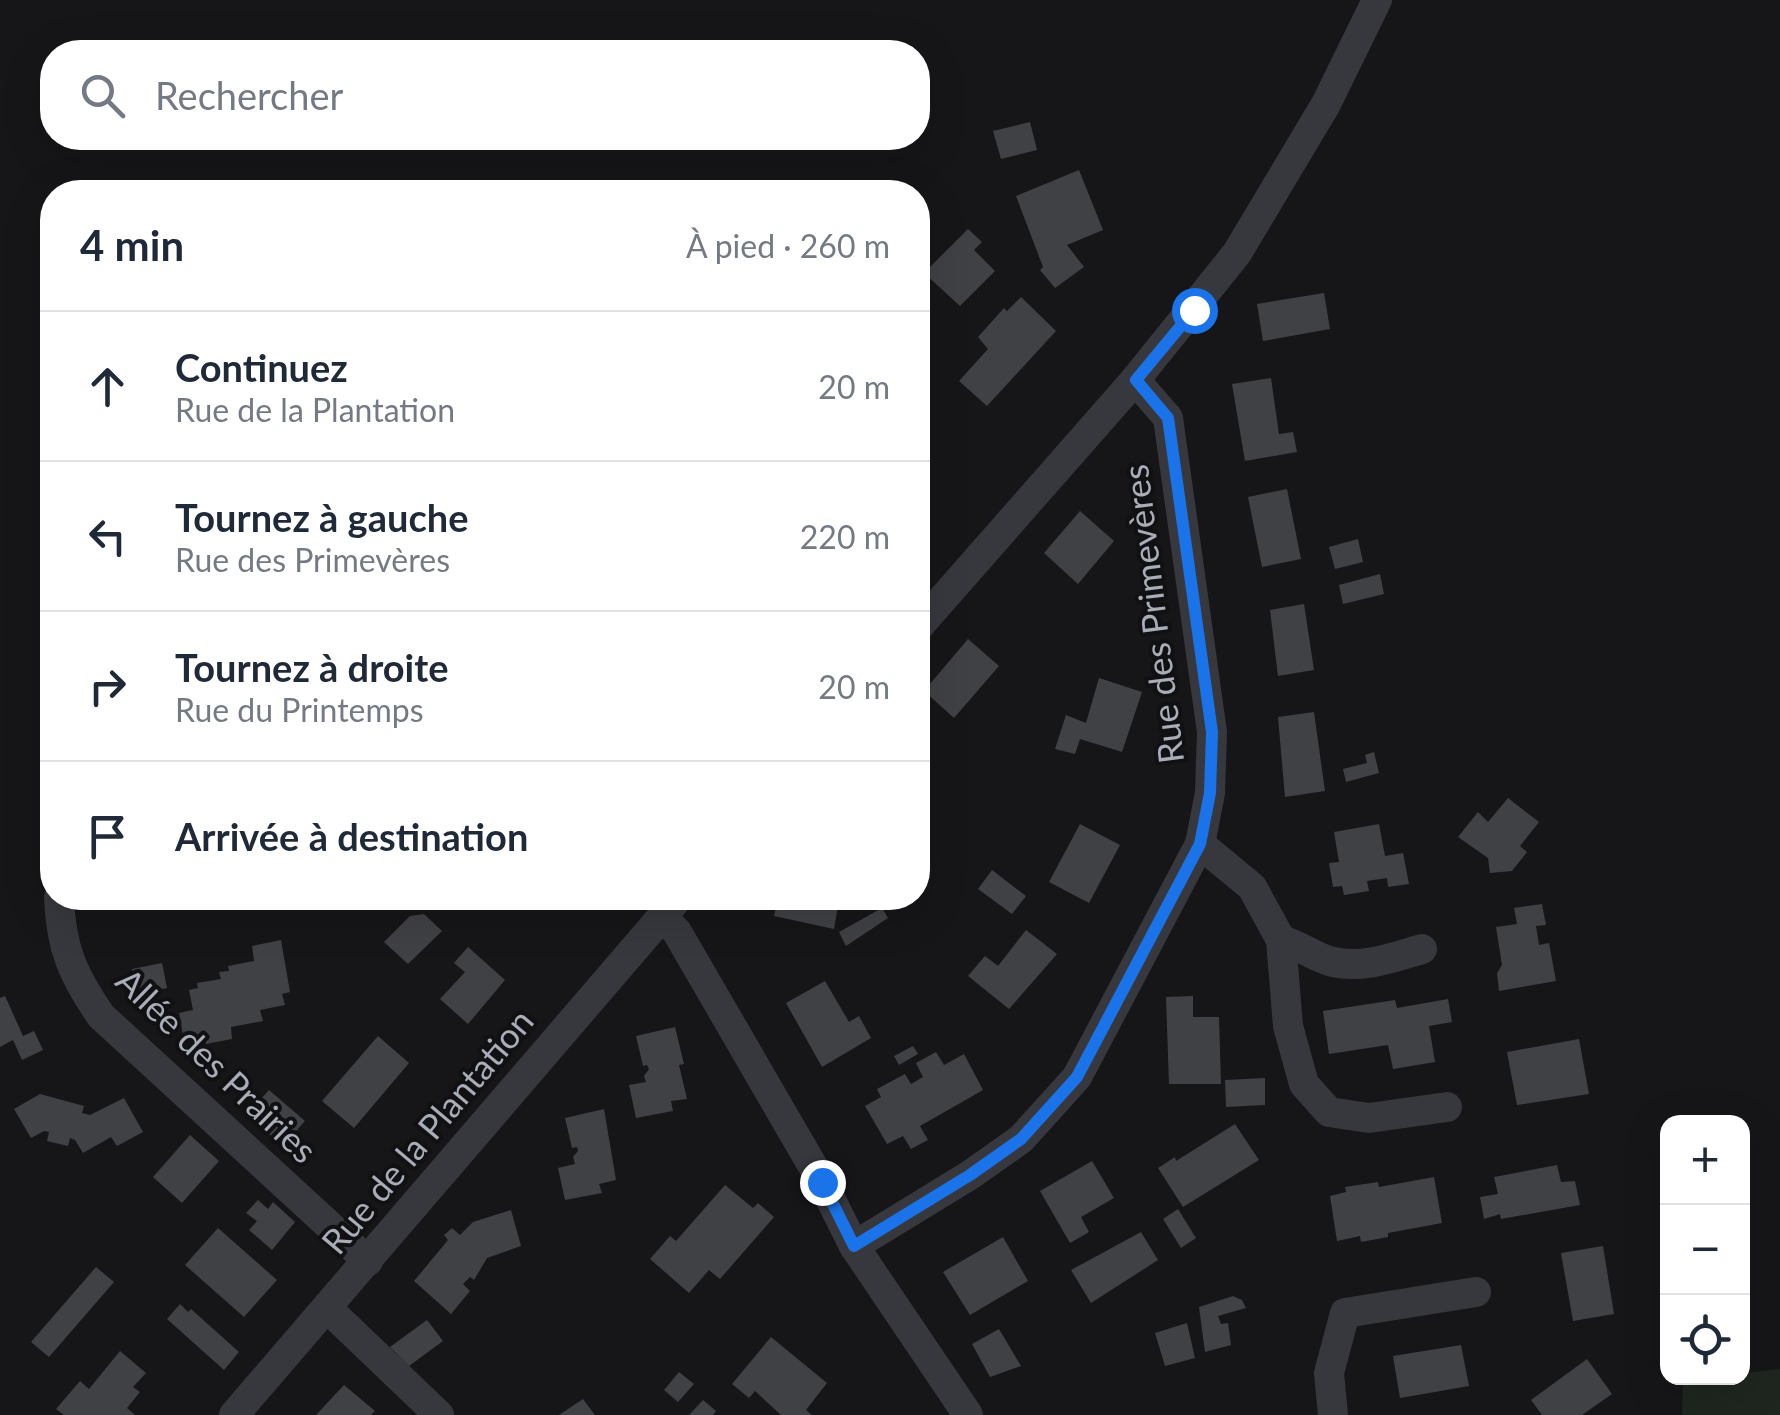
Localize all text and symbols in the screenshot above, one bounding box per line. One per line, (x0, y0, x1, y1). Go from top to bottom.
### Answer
search box (40, 40, 930, 150)
icon: search (75, 68, 130, 123)
text: Rechercher (155, 72, 343, 118)
text: 4 min (80, 220, 184, 270)
text: À pied · 260 m (686, 226, 890, 265)
route start (1172, 288, 1218, 334)
text: Continuez (175, 344, 348, 390)
icon: ahead (80, 359, 135, 414)
text: 20 m (818, 367, 890, 406)
text: Rue de la Plantation (175, 390, 455, 429)
street label: Rue des Primevères (1113, 462, 1191, 766)
text: Tournez à gauche (175, 494, 468, 540)
icon: left (80, 509, 135, 564)
text: 220 m (800, 517, 890, 556)
text: Rue des Primevères (175, 540, 450, 579)
text: Tournez à droite (175, 644, 449, 690)
icon: right (80, 659, 135, 714)
text: 20 m (818, 667, 890, 706)
text: Rue du Printemps (175, 690, 424, 729)
icon: arrive (80, 809, 135, 864)
text: Arrivée à destination (175, 813, 528, 859)
street label: Allée des Prairies (109, 958, 326, 1171)
street label: Rue de la Plantation (312, 1000, 541, 1262)
map controls (1660, 1115, 1750, 1385)
button: + (1660, 1115, 1750, 1205)
route end (800, 1160, 846, 1206)
button: − (1660, 1205, 1750, 1295)
button: locate (1660, 1295, 1750, 1385)

